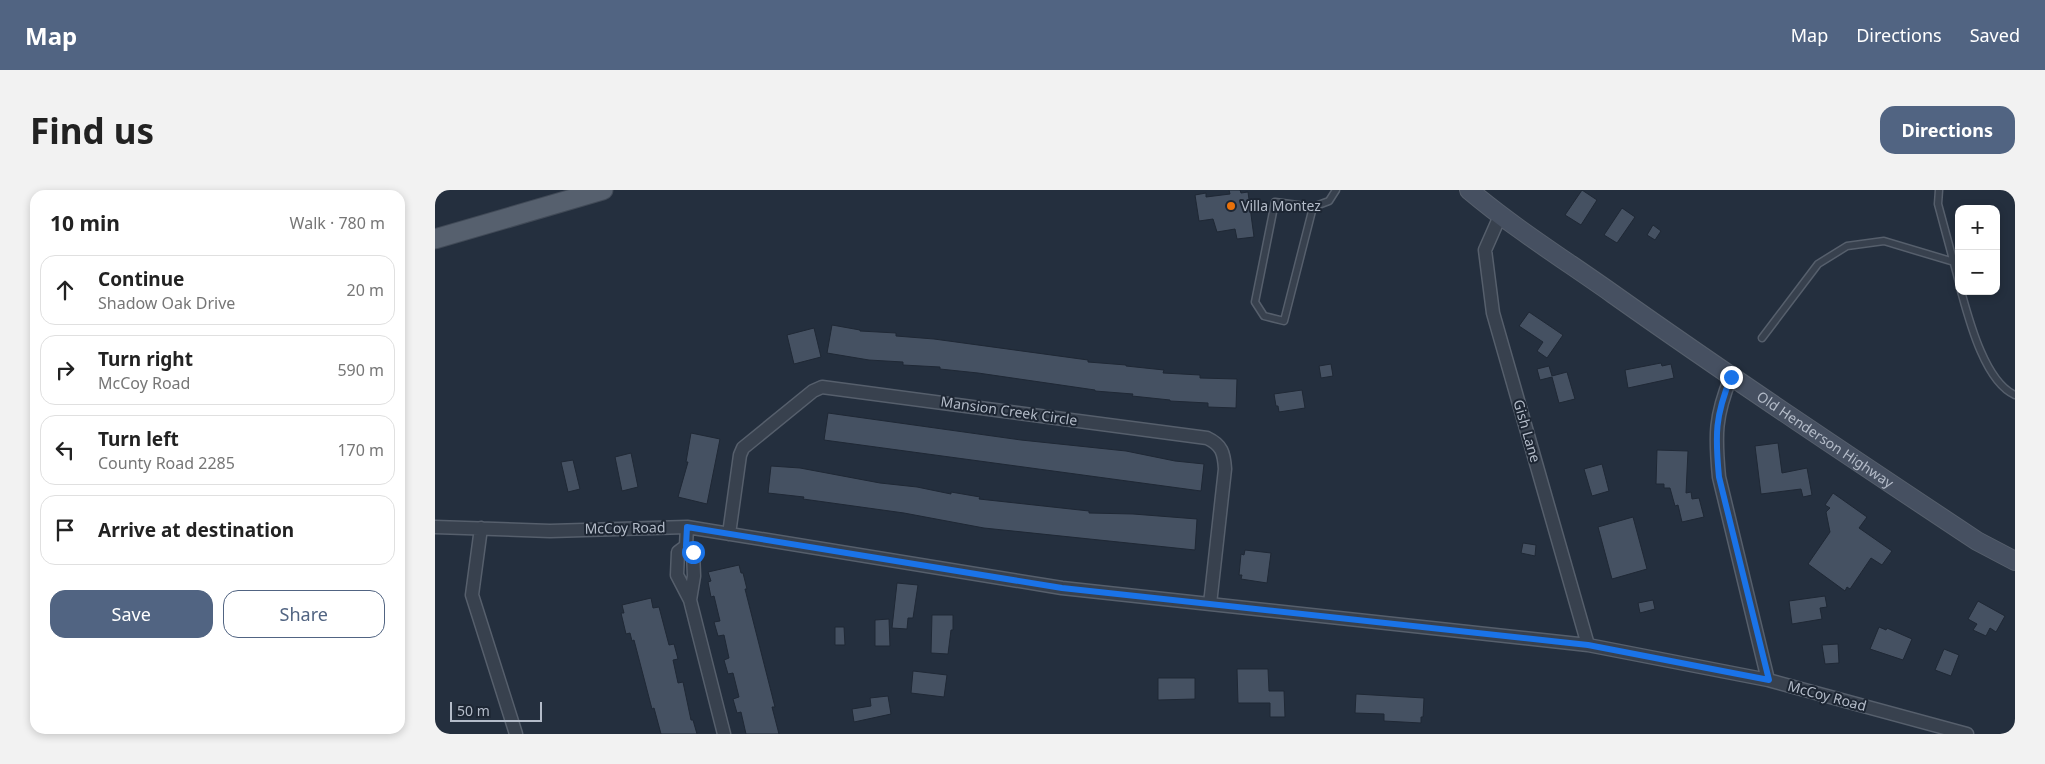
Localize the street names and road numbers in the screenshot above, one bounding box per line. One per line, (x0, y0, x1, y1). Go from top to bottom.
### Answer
street label: Old Henderson Highway (1753, 386, 1898, 492)
street label: Mansion Creek Circle (940, 392, 1079, 430)
street label: Gish Lane (1509, 397, 1546, 465)
street label: McCoy Road (584, 517, 666, 538)
street label: McCoy Road (1786, 676, 1869, 715)

